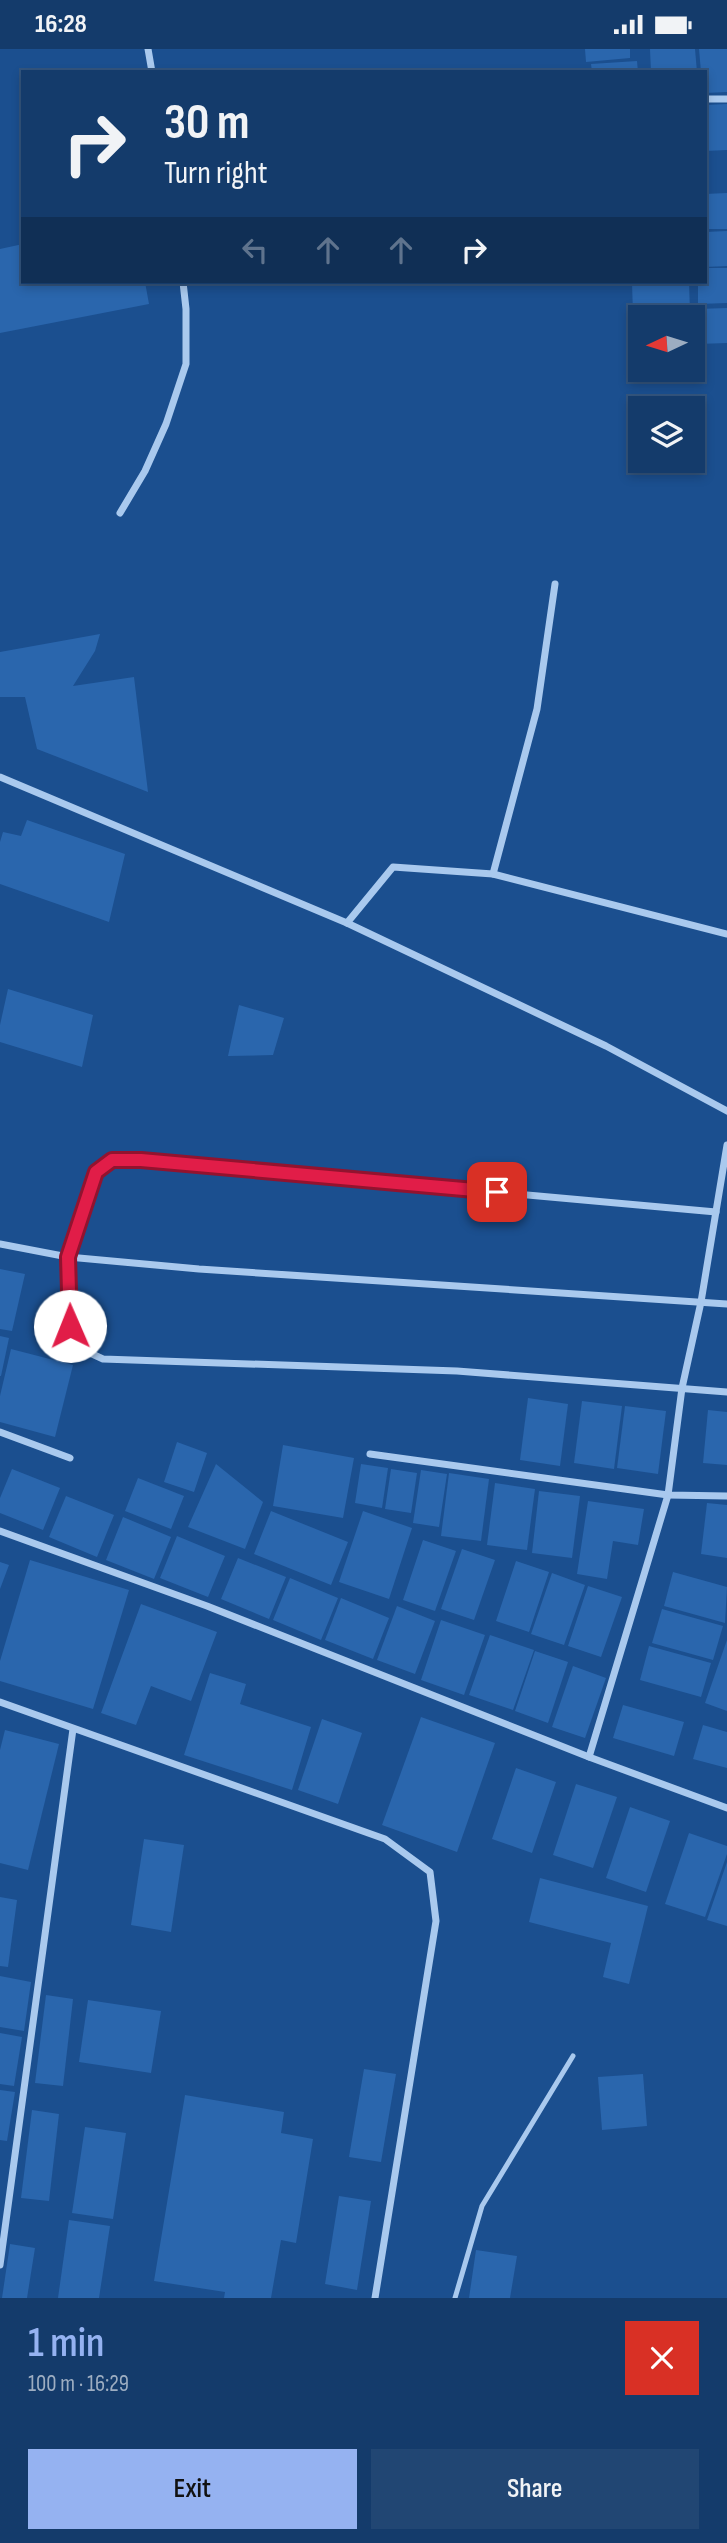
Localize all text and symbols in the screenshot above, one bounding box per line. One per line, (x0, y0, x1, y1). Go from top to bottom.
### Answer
text: 16:28 (35, 9, 87, 40)
text: 30 m (164, 94, 249, 153)
icon: right (49, 98, 140, 189)
text: Turn right (164, 154, 268, 193)
icon: left (236, 231, 274, 269)
icon: ahead (309, 231, 347, 269)
icon: ahead (382, 231, 420, 269)
icon: right (455, 231, 493, 269)
north arrow (628, 305, 705, 381)
map controls (628, 305, 705, 473)
button: layers (628, 396, 705, 473)
pin (467, 1162, 527, 1222)
icon: arrive (478, 1173, 516, 1211)
position arrow (33, 1289, 107, 1363)
text: 1 min (28, 2318, 104, 2369)
button: close (625, 2321, 699, 2395)
text: 100 m · 16:29 (28, 2370, 129, 2398)
button: Exit (28, 2449, 357, 2529)
button: Share (371, 2449, 699, 2529)

